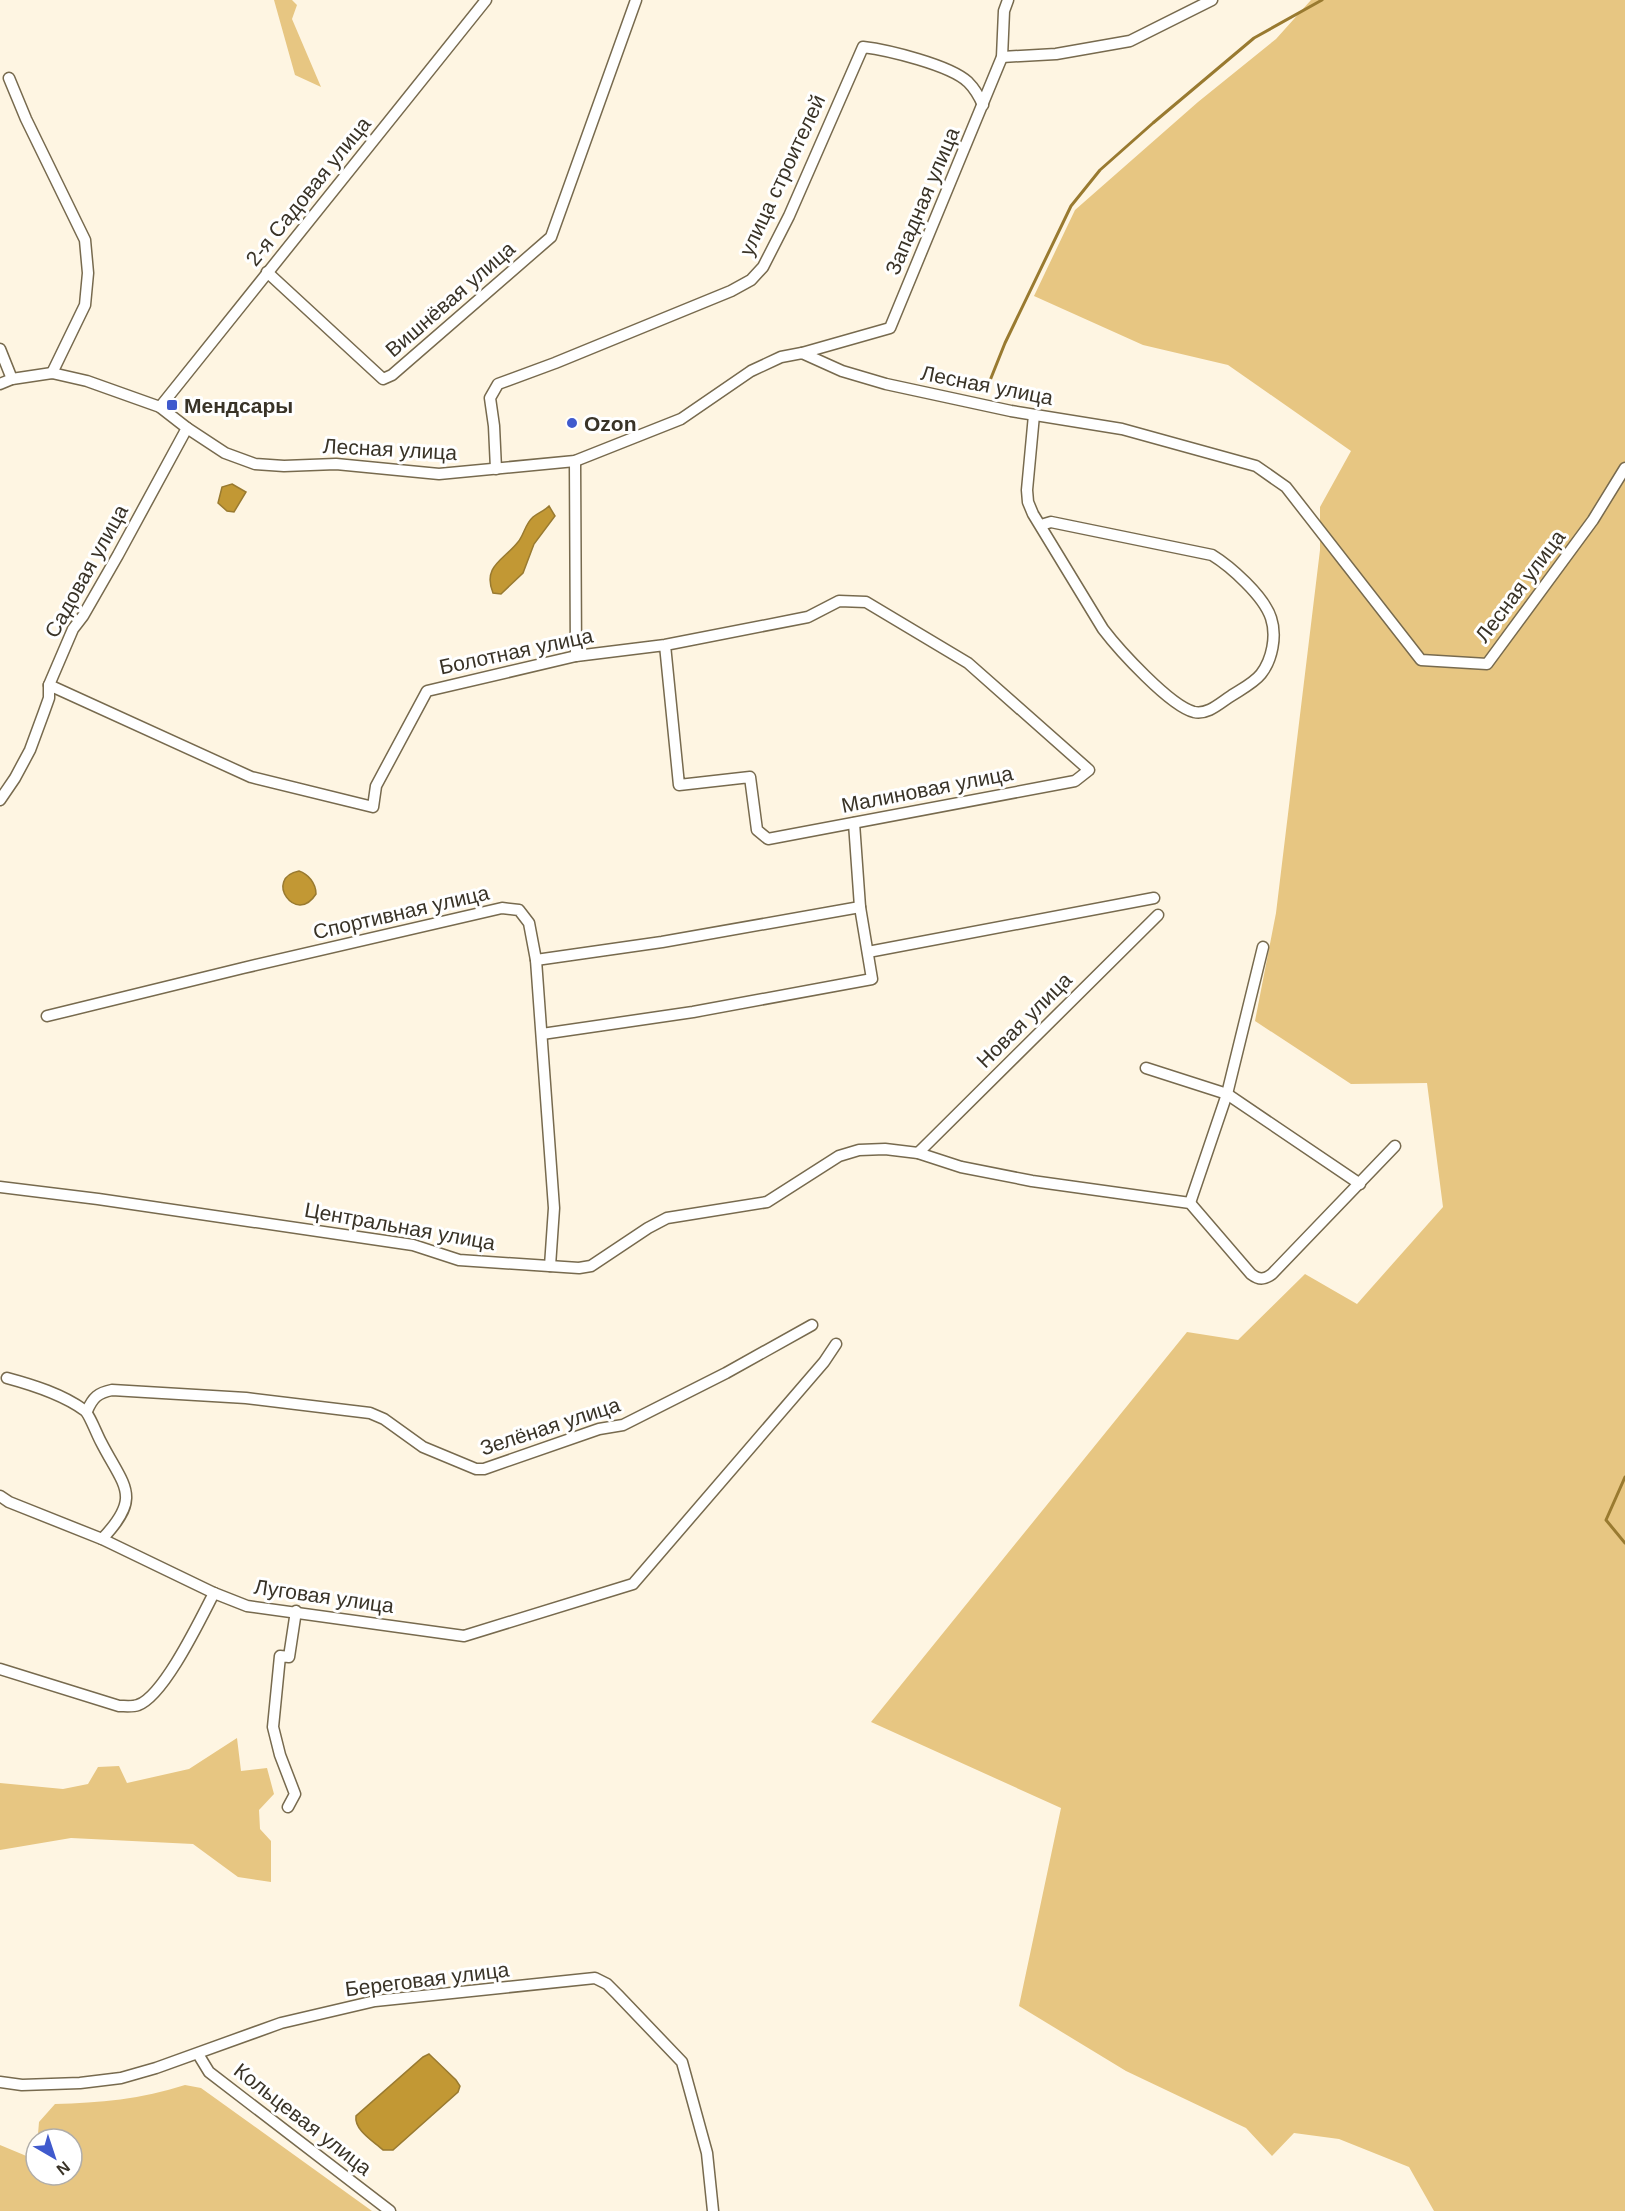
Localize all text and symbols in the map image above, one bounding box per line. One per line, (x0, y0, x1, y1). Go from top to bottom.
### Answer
street label: улица строителей (735, 91, 829, 259)
street label: 2-я Садовая улица (241, 112, 375, 270)
street label: Западная улица (881, 124, 964, 278)
street label: Вишнёвая улица (381, 237, 519, 361)
street label: Лесная улица (919, 361, 1055, 409)
place label: Мендсары (184, 394, 293, 417)
marker: Мендсары (165, 398, 179, 412)
place label: Ozon (584, 412, 637, 435)
marker: Ozon (565, 416, 579, 430)
street label: Лесная улица (322, 434, 458, 464)
street label: Садовая улица (40, 500, 132, 642)
street label: Лесная улица (1470, 525, 1570, 647)
street label: Болотная улица (437, 623, 595, 679)
street label: Малиновая улица (839, 761, 1015, 817)
street label: Спортивная улица (311, 880, 492, 943)
street label: Новая улица (972, 968, 1076, 1072)
street label: Центральная улица (303, 1198, 497, 1254)
street label: Зелёная улица (477, 1392, 623, 1459)
street label: Луговая улица (253, 1575, 396, 1617)
street label: Береговая улица (344, 1957, 511, 2000)
street label: Кольцевая улица (230, 2058, 376, 2180)
north arrow (24, 2127, 84, 2187)
text: N (53, 2158, 73, 2179)

